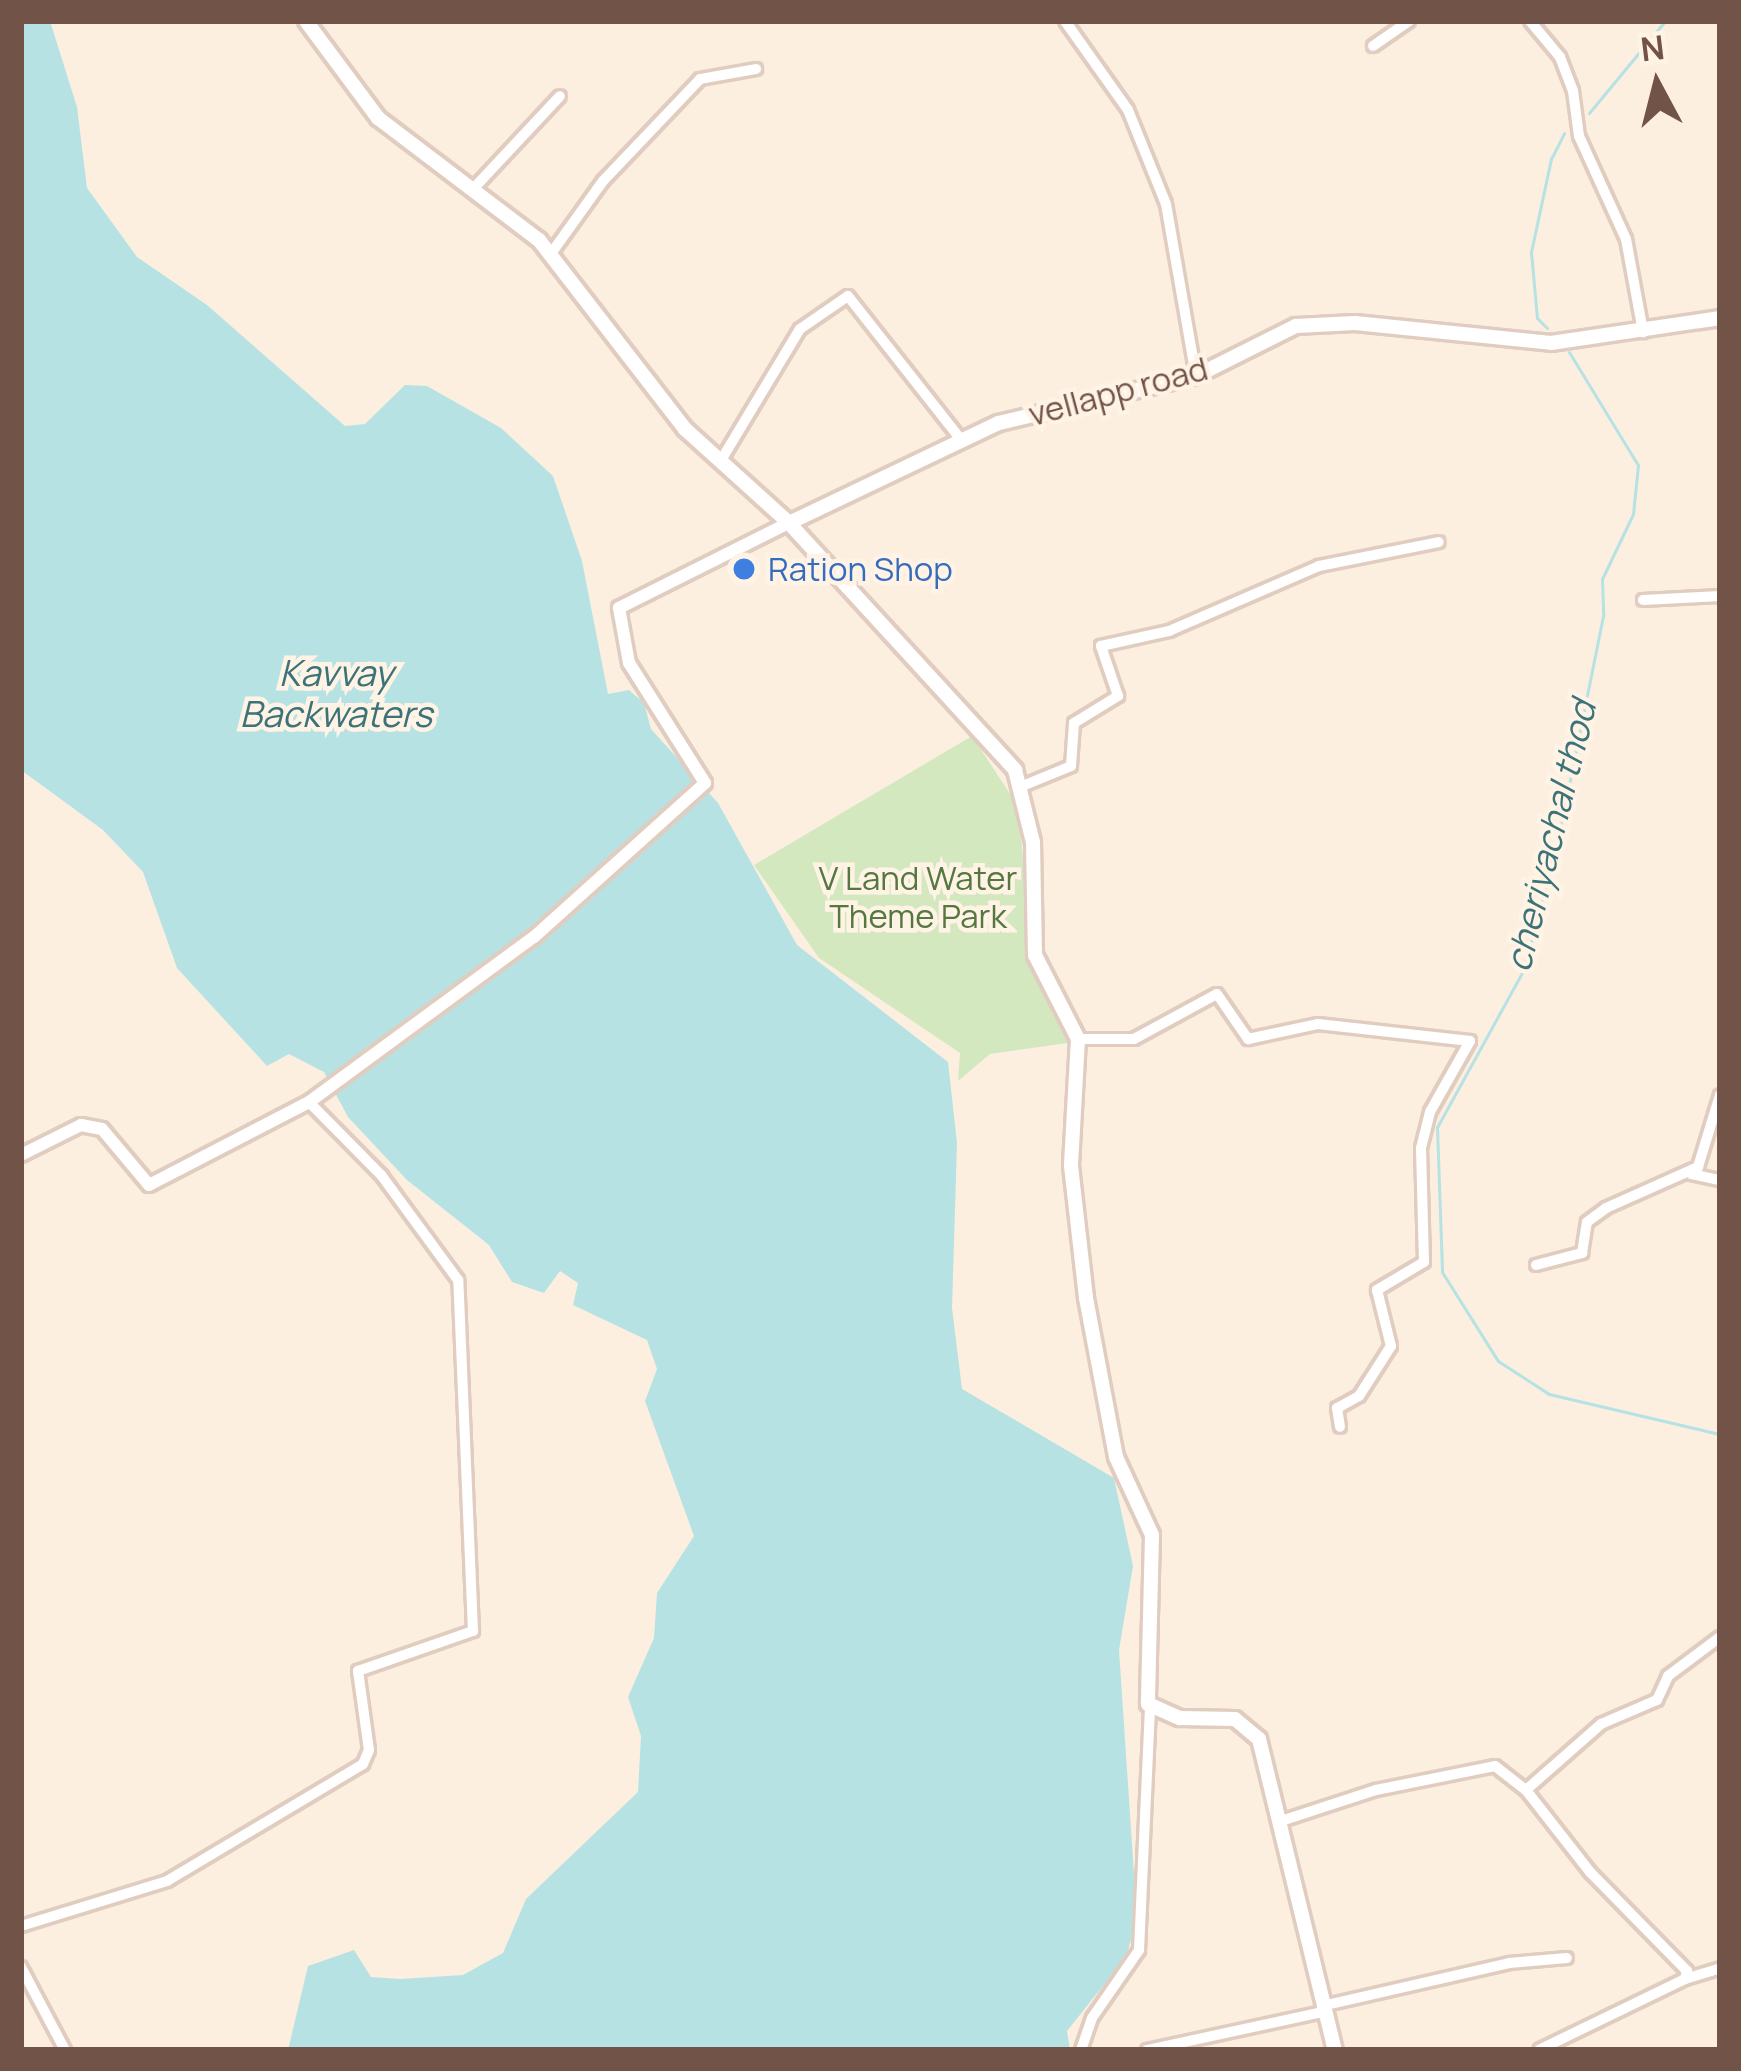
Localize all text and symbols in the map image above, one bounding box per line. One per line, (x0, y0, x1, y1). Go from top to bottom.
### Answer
north arrow (1597, 24, 1717, 144)
text: N (1638, 24, 1667, 72)
street label: vellapp road (1024, 348, 1212, 434)
place label: Ration Shop (768, 549, 953, 589)
marker: Ration Shop (731, 556, 757, 582)
water label: Kavvay Backwaters (240, 650, 432, 735)
water label: cheriyachal thod (1495, 696, 1605, 976)
park label: V Land Water Theme Park (819, 858, 1017, 936)

